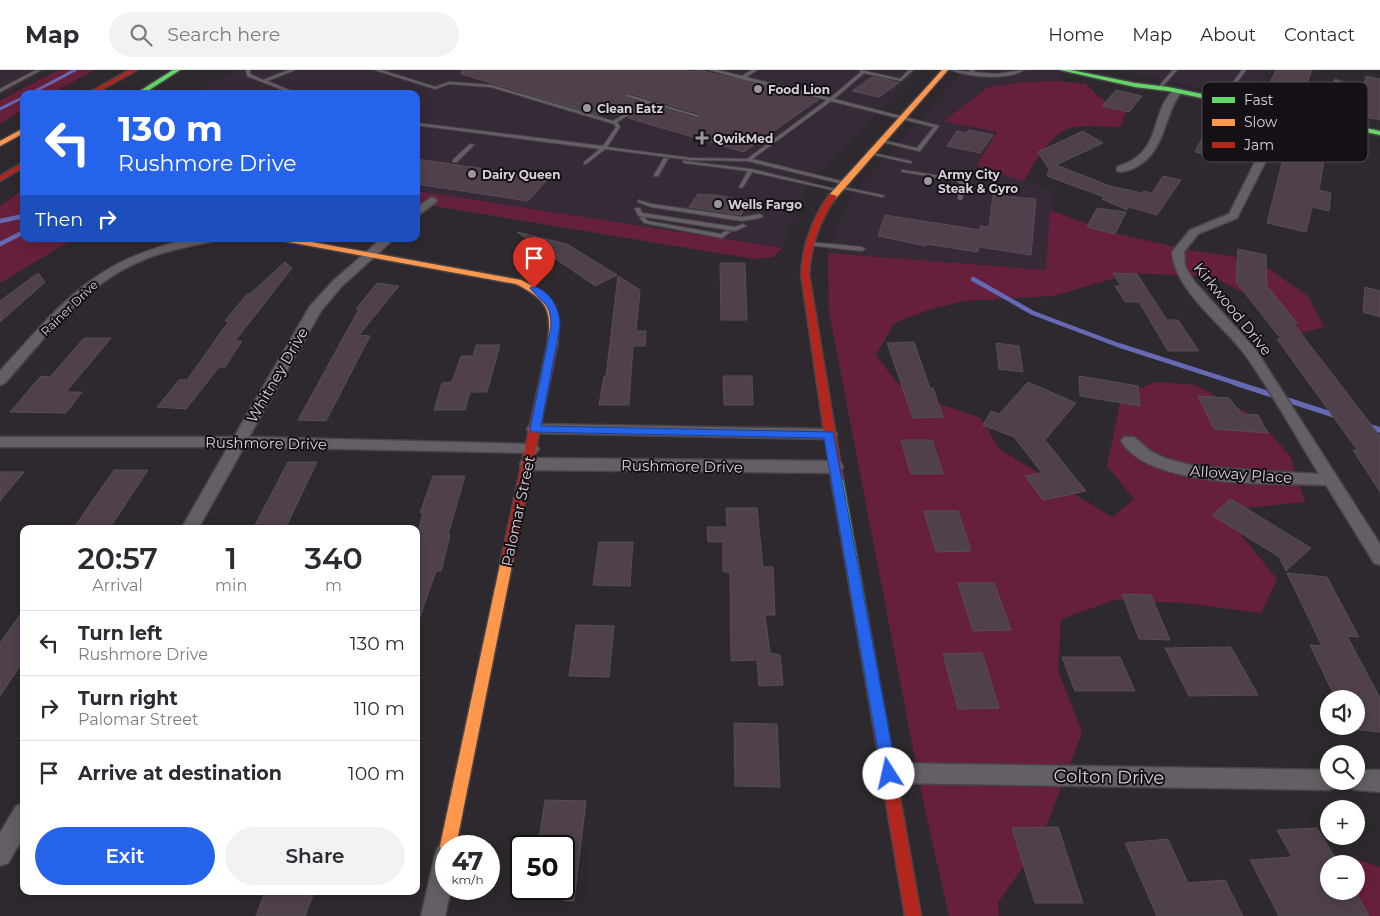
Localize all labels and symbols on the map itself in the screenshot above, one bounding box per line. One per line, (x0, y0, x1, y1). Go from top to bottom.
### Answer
place label: Food Lion (768, 82, 830, 97)
legend (1202, 82, 1368, 162)
marker: Food Lion (752, 83, 764, 95)
text: Fast (1244, 91, 1274, 109)
place label: Clean Eatz (597, 101, 663, 116)
marker: Clean Eatz (581, 102, 593, 114)
text: Slow (1244, 113, 1278, 131)
marker: QwikMed (695, 131, 709, 145)
place label: QwikMed (713, 131, 773, 146)
text: Jam (1243, 136, 1274, 154)
place label: Dairy Queen (482, 167, 560, 182)
place label: Army City Steak & Gyro (937, 167, 1018, 196)
marker: Dairy Queen (466, 168, 478, 180)
marker: Army City Steak & Gyro (922, 175, 934, 187)
place label: Wells Fargo (728, 197, 802, 212)
marker: Wells Fargo (712, 198, 724, 210)
pin (513, 237, 555, 288)
street label: Kirkwood Drive (1190, 259, 1276, 359)
street label: Rainer Drive (37, 277, 101, 339)
street label: Whitney Drive (242, 324, 312, 426)
street label: Rushmore Drive (205, 432, 327, 454)
street label: Palomar Street (497, 454, 539, 568)
street label: Rushmore Drive (621, 455, 743, 477)
street label: Alloway Place (1189, 461, 1293, 487)
position arrow (862, 747, 914, 799)
street label: Colton Drive (1054, 765, 1165, 789)
speed limit sign: 50 (510, 835, 575, 900)

